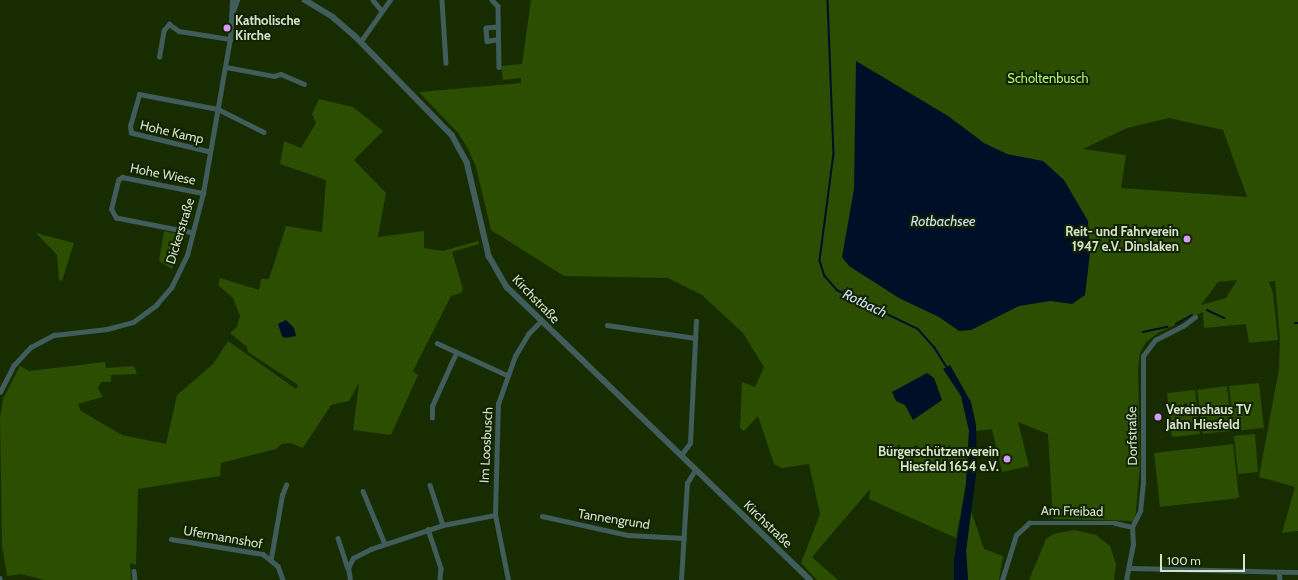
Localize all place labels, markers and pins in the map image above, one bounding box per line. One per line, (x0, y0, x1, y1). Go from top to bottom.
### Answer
place label: Katholische Kirche (235, 13, 300, 44)
marker: Katholische Kirche (222, 23, 232, 33)
place label: Reit- und Fahrverein 1947 e.V. Dinslaken (1065, 224, 1179, 255)
marker: Reit- und Fahrverein 1947 e.V. Dinslaken (1182, 234, 1192, 244)
place label: Vereinshaus TV Jahn Hiesfeld (1166, 402, 1251, 433)
marker: Vereinshaus TV Jahn Hiesfeld (1153, 412, 1163, 422)
place label: Bürgerschützenverein Hiesfeld 1654 e.V. (878, 444, 999, 475)
marker: Bürgerschützenverein Hiesfeld 1654 e.V. (1002, 454, 1012, 464)

